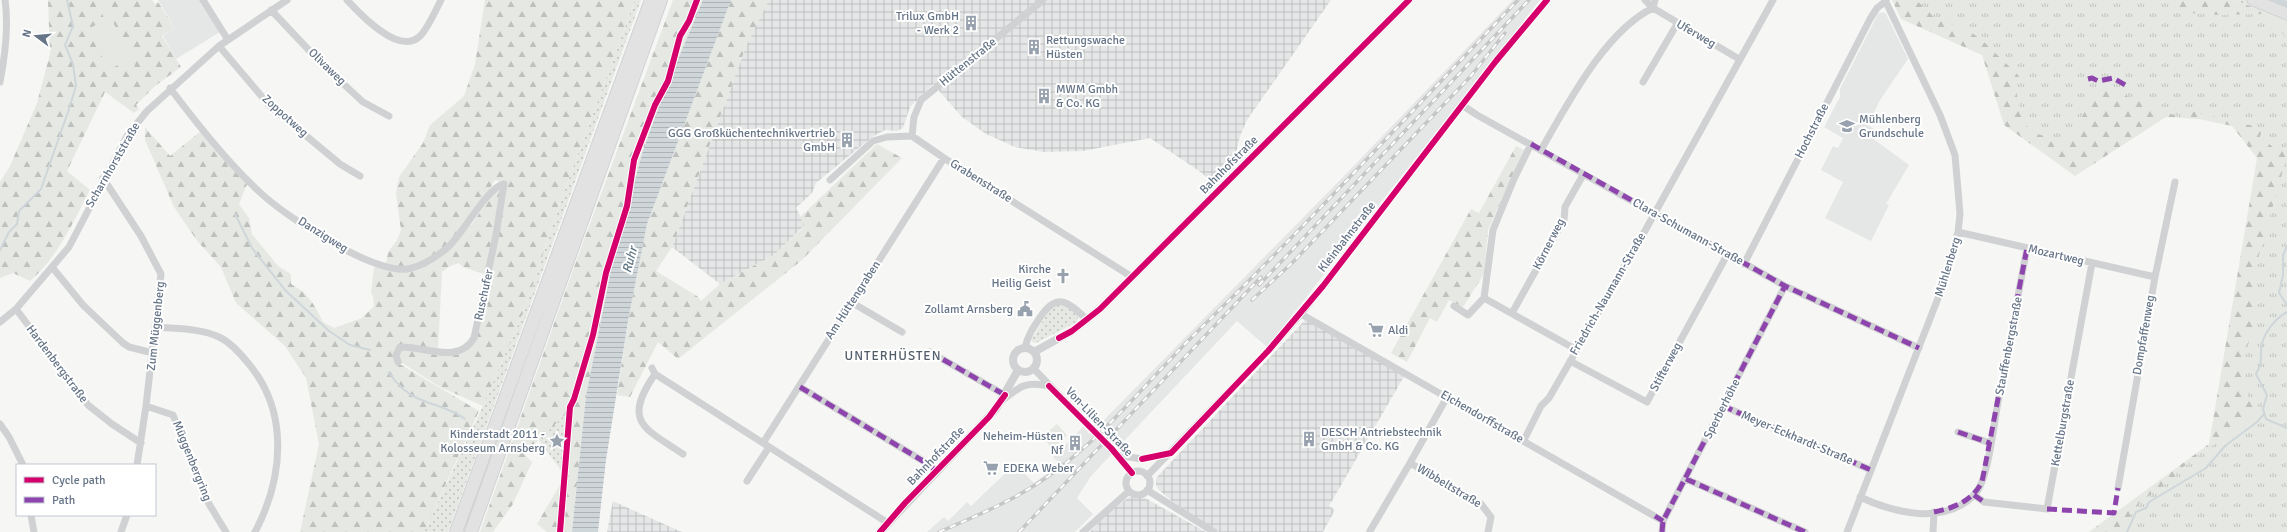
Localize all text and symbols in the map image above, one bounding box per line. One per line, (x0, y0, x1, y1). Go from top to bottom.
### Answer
place label: Trilux GmbH - Werk 2 (896, 9, 959, 38)
building icon: Trilux GmbH - Werk 2 (962, 14, 980, 32)
north arrow (16, 16, 56, 56)
street label: Uferweg (1673, 17, 1719, 51)
text: N (20, 28, 34, 39)
place label: Rettungswache Hüsten (1046, 33, 1125, 62)
street label: Hüttenstraße (937, 34, 999, 90)
building icon: Rettungswache Hüsten (1025, 38, 1043, 56)
street label: Olivaweg (305, 45, 349, 89)
place label: MWM Gmbh & Co. KG (1056, 82, 1118, 111)
building icon: MWM Gmbh & Co. KG (1035, 87, 1053, 105)
street label: Zoppotweg (259, 91, 311, 141)
street label: Hochstraße (1792, 101, 1832, 161)
place label: Mühlenberg Grundschule (1859, 112, 1924, 141)
school or university icon: Mühlenberg Grundschule (1838, 117, 1856, 135)
street label: Scharnhorststraße (83, 120, 143, 210)
place label: GGG Großküchentechnikvertrieb GmbH (668, 126, 835, 155)
building icon: GGG Großküchentechnikvertrieb GmbH (838, 131, 856, 149)
street label: Bahnhofstraße (1197, 133, 1261, 197)
street label: Grabenstraße (947, 156, 1015, 206)
street label: Clara-Schumann-Straße (1630, 195, 1746, 269)
street label: Kleinbahnstraße (1315, 199, 1379, 275)
street label: Danzigweg (295, 214, 351, 256)
street label: Körnerweg (1530, 216, 1568, 272)
street label: Friedrich-Naumann-Straße (1567, 230, 1649, 358)
street label: Mühlenberg (1932, 235, 1964, 299)
street label: Mozartweg (2027, 241, 2085, 269)
water label: Ruhr (619, 243, 642, 275)
street label: Am Hüttengraben (822, 258, 884, 342)
place label: Kirche Heilig Geist (992, 262, 1051, 291)
church icon: Kirche Heilig Geist (1054, 267, 1072, 285)
street label: Ruschufer (471, 268, 497, 322)
street label: Zum Müggenberg (144, 281, 168, 371)
street label: Dompfaffenweg (2130, 294, 2158, 376)
street label: Stauffenbergstraße (1992, 295, 2026, 397)
public building icon: Zollamt Arnsberg (1016, 300, 1034, 318)
place label: Zollamt Arnsberg (924, 302, 1013, 317)
supermarket icon: Aldi (1367, 321, 1385, 339)
street label: Hardenbergstraße (23, 322, 91, 406)
place label: Aldi (1388, 323, 1408, 338)
street label: Stifterweg (1647, 340, 1685, 394)
district label: UNTERHÜSTEN (844, 347, 942, 364)
street label: Sperberhöhe (1700, 376, 1744, 442)
street label: Kettelburgstraße (2048, 379, 2078, 467)
street label: Von-Lilien-Straße (1062, 384, 1136, 460)
street label: Eichendorffstraße (1438, 387, 1526, 447)
street label: Meyer-Eckhardt-Straße (1739, 408, 1855, 468)
street label: Müggenbergring (169, 419, 215, 503)
street label: Bahnhofstraße (904, 423, 968, 489)
place label: DESCH Antriebstechnik GmbH & Co. KG (1321, 425, 1442, 454)
place label: Kinderstadt 2011 - Kolosseum Arnsberg (440, 427, 545, 456)
place label: Neheim-Hüsten Nf (983, 429, 1064, 458)
building icon: DESCH Antriebstechnik GmbH & Co. KG (1300, 430, 1318, 448)
place icon: Kinderstadt 2011 - Kolosseum Arnsberg (548, 432, 566, 450)
building icon: Neheim-Hüsten Nf (1066, 434, 1084, 452)
supermarket icon: EDEKA Weber (982, 459, 1000, 477)
place label: EDEKA Weber (1003, 461, 1075, 476)
street label: Wibbeltstraße (1414, 461, 1484, 511)
legend (16, 464, 156, 516)
text: Cycle path (52, 473, 105, 488)
text: Path (52, 493, 75, 508)

